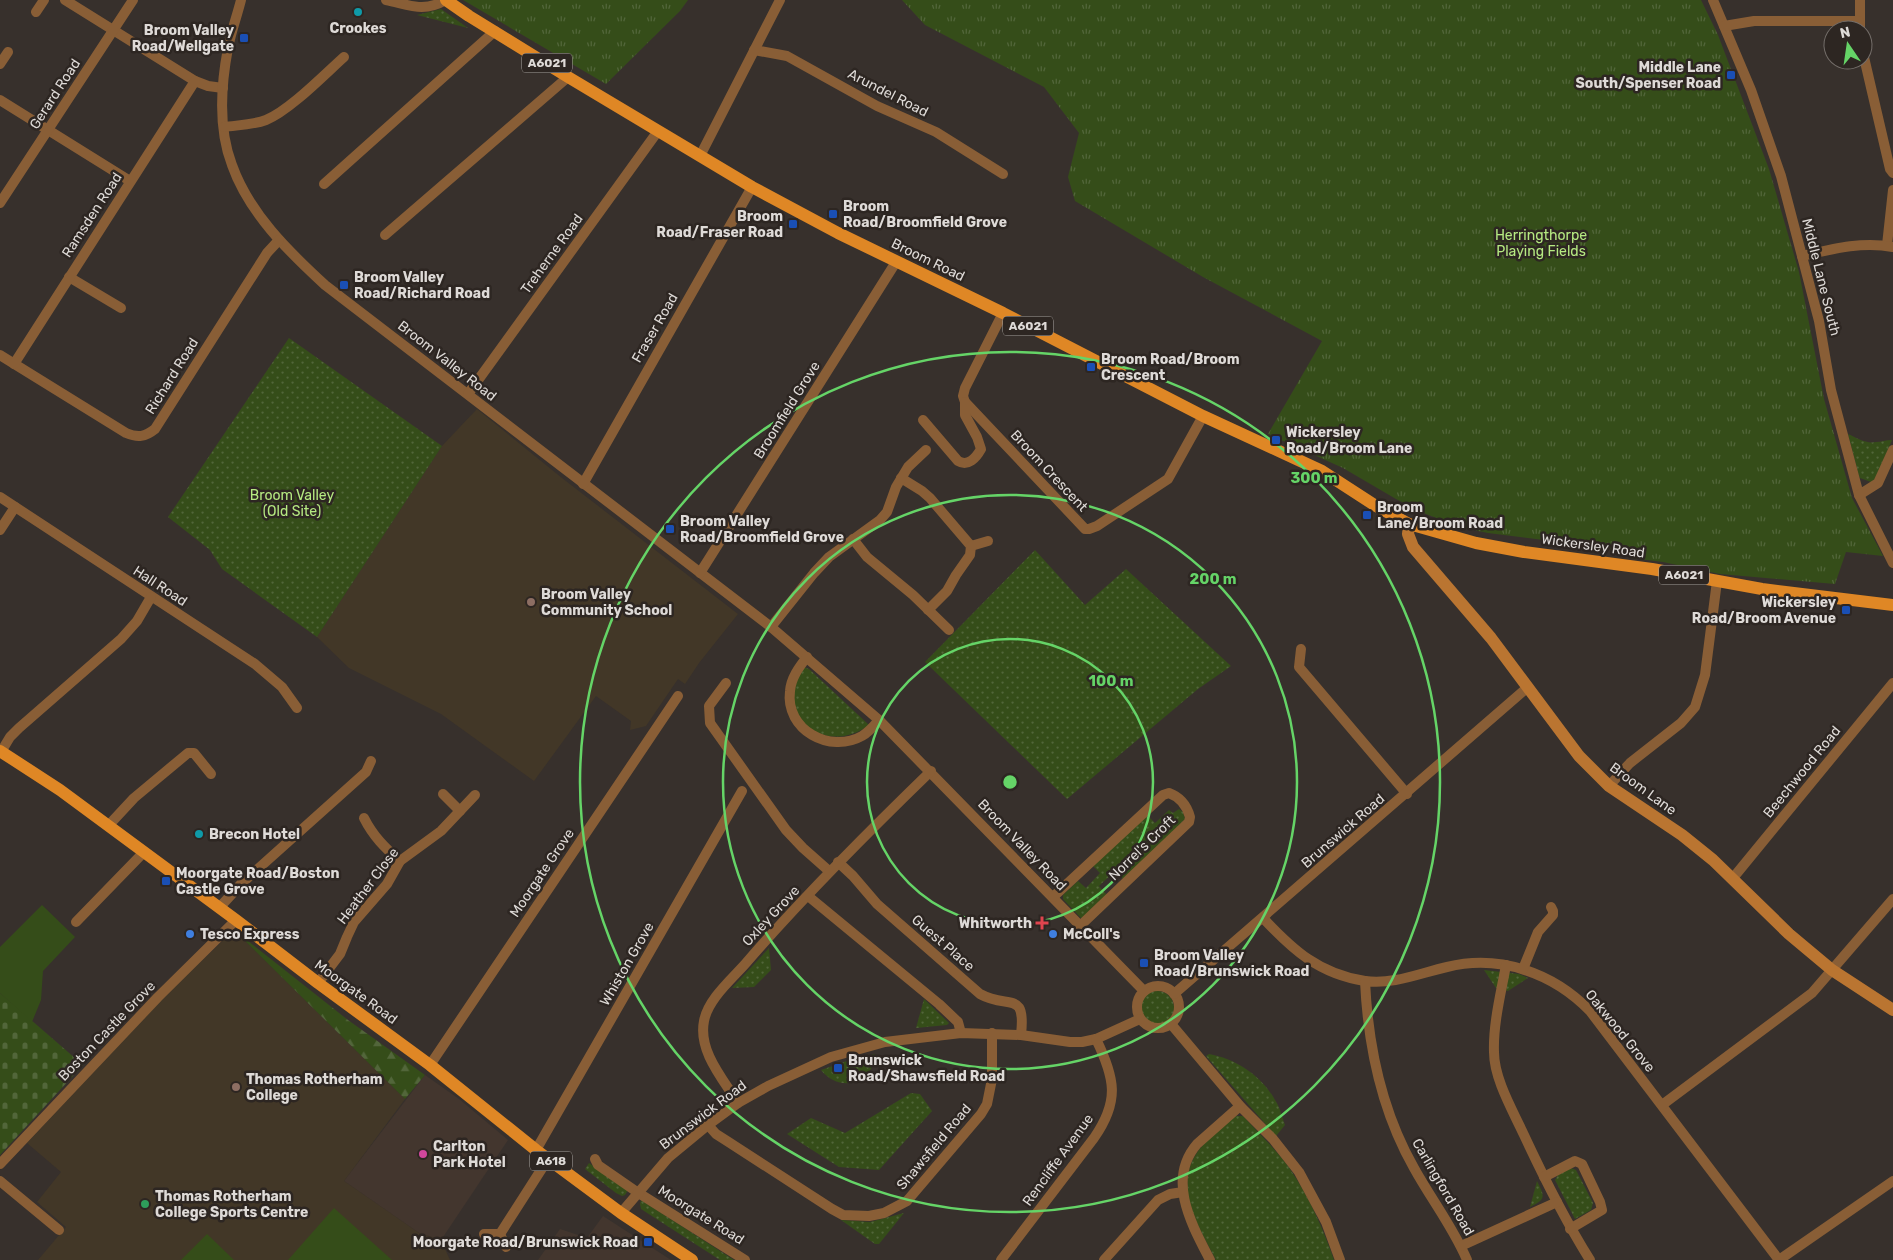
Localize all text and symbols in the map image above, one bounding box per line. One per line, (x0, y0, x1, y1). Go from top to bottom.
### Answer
marker: Crookes (352, 6, 364, 18)
place label: Crookes (329, 20, 387, 37)
north arrow (1823, 20, 1873, 70)
place label: Broom Valley Road/Wellgate (132, 22, 235, 55)
text: N (1838, 23, 1852, 42)
marker: Broom Valley Road/Wellgate (238, 32, 250, 44)
road number: A6021 (522, 54, 572, 72)
street label: Gerard Road (26, 56, 84, 132)
place label: Middle Lane South/Spenser Road (1576, 59, 1721, 92)
street label: Arundel Road (845, 65, 931, 121)
marker: Middle Lane South/Spenser Road (1725, 69, 1737, 81)
street label: Ramsden Road (58, 169, 126, 261)
place label: Broom Road/Broomfield Grove (843, 198, 1007, 231)
place label: Broom Road/Fraser Road (656, 208, 783, 241)
marker: Broom Road/Broomfield Grove (827, 208, 839, 220)
street label: Treherne Road (517, 211, 587, 297)
street label: Middle Lane South (1798, 217, 1844, 337)
marker: Broom Road/Fraser Road (787, 218, 799, 230)
park label: Herringthorpe Playing Fields (1495, 227, 1587, 260)
street label: Broom Road (888, 235, 968, 285)
place label: Broom Valley Road/Richard Road (354, 269, 490, 302)
marker: Broom Valley Road/Richard Road (338, 279, 350, 291)
street label: Fraser Road (628, 290, 682, 366)
road number: A6021 (1003, 316, 1053, 336)
street label: Broom Valley Road (394, 317, 500, 405)
street label: Richard Road (142, 335, 202, 417)
place label: Broom Road/Broom Crescent (1101, 351, 1240, 384)
street label: Broomfield Grove (750, 358, 824, 462)
marker: Broom Road/Broom Crescent (1085, 361, 1097, 373)
place label: Wickersley Road/Broom Lane (1286, 424, 1412, 457)
street label: Broom Crescent (1007, 427, 1092, 516)
marker: Wickersley Road/Broom Lane (1270, 434, 1282, 446)
text: 300 m (1290, 469, 1338, 487)
park label: Broom Valley (Old Site) (250, 487, 334, 520)
place label: Broom Lane/Broom Road (1377, 499, 1503, 532)
marker: Broom Lane/Broom Road (1361, 509, 1373, 521)
place label: Broom Valley Road/Broomfield Grove (680, 513, 844, 546)
marker: Broom Valley Road/Broomfield Grove (664, 523, 676, 535)
street label: Wickersley Road (1540, 530, 1646, 562)
street label: Hall Road (130, 562, 190, 610)
road number: A6021 (1659, 566, 1709, 584)
text: 200 m (1189, 570, 1237, 588)
place label: Broom Valley Community School (541, 586, 672, 619)
place label: Wickersley Road/Broom Avenue (1692, 594, 1837, 627)
marker: Broom Valley Community School (525, 596, 537, 608)
marker: Wickersley Road/Broom Avenue (1840, 604, 1852, 616)
text: 100 m (1089, 672, 1133, 690)
street label: Beechwood Road (1760, 723, 1844, 821)
street label: Broom Lane (1606, 759, 1680, 819)
centre of rings (1001, 773, 1019, 791)
street label: Brunswick Road (1298, 790, 1388, 872)
street label: Broom Valley Road (974, 796, 1070, 894)
street label: Norrel's Croft (1105, 812, 1179, 884)
street label: Moorgate Grove (506, 825, 578, 920)
place label: Brecon Hotel (209, 826, 300, 843)
marker: Brecon Hotel (193, 828, 205, 840)
street label: Heather Close (334, 844, 402, 928)
place label: Moorgate Road/Boston Castle Grove (176, 865, 339, 898)
marker: Moorgate Road/Boston Castle Grove (160, 875, 172, 887)
street label: Oxley Grove (739, 882, 803, 950)
street label: Guest Place (908, 911, 978, 975)
place label: Whitworth (959, 915, 1032, 932)
marker: Whitworth (1036, 917, 1048, 929)
street label: Whiston Grove (596, 919, 658, 1009)
place label: Tesco Express (200, 926, 300, 943)
place label: McColl's (1063, 926, 1120, 943)
marker: Tesco Express (184, 928, 196, 940)
marker: McColl's (1047, 928, 1059, 940)
place label: Broom Valley Road/Brunswick Road (1154, 947, 1310, 980)
street label: Moorgate Road (311, 956, 401, 1028)
marker: Broom Valley Road/Brunswick Road (1138, 957, 1150, 969)
street label: Boston Castle Grove (55, 977, 159, 1084)
street label: Oakwood Grove (1582, 986, 1659, 1076)
place label: Brunswick Road/Shawsfield Road (848, 1052, 1005, 1085)
marker: Brunswick Road/Shawsfield Road (832, 1062, 844, 1074)
place label: Thomas Rotherham College (246, 1071, 383, 1104)
street label: Brunswick Road (656, 1077, 750, 1153)
marker: Thomas Rotherham College (230, 1081, 242, 1093)
street label: Shawsfield Road (893, 1101, 975, 1193)
street label: Rencliffe Avenue (1019, 1111, 1097, 1209)
street label: Carlingford Road (1408, 1135, 1478, 1239)
place label: Carlton Park Hotel (433, 1138, 506, 1171)
marker: Carlton Park Hotel (417, 1148, 429, 1160)
road number: A618 (530, 1152, 572, 1170)
street label: Moorgate Road (655, 1182, 747, 1248)
place label: Thomas Rotherham College Sports Centre (155, 1188, 308, 1221)
marker: Thomas Rotherham College Sports Centre (139, 1198, 151, 1210)
place label: Moorgate Road/Brunswick Road (413, 1234, 638, 1251)
marker: Moorgate Road/Brunswick Road (642, 1236, 654, 1248)

